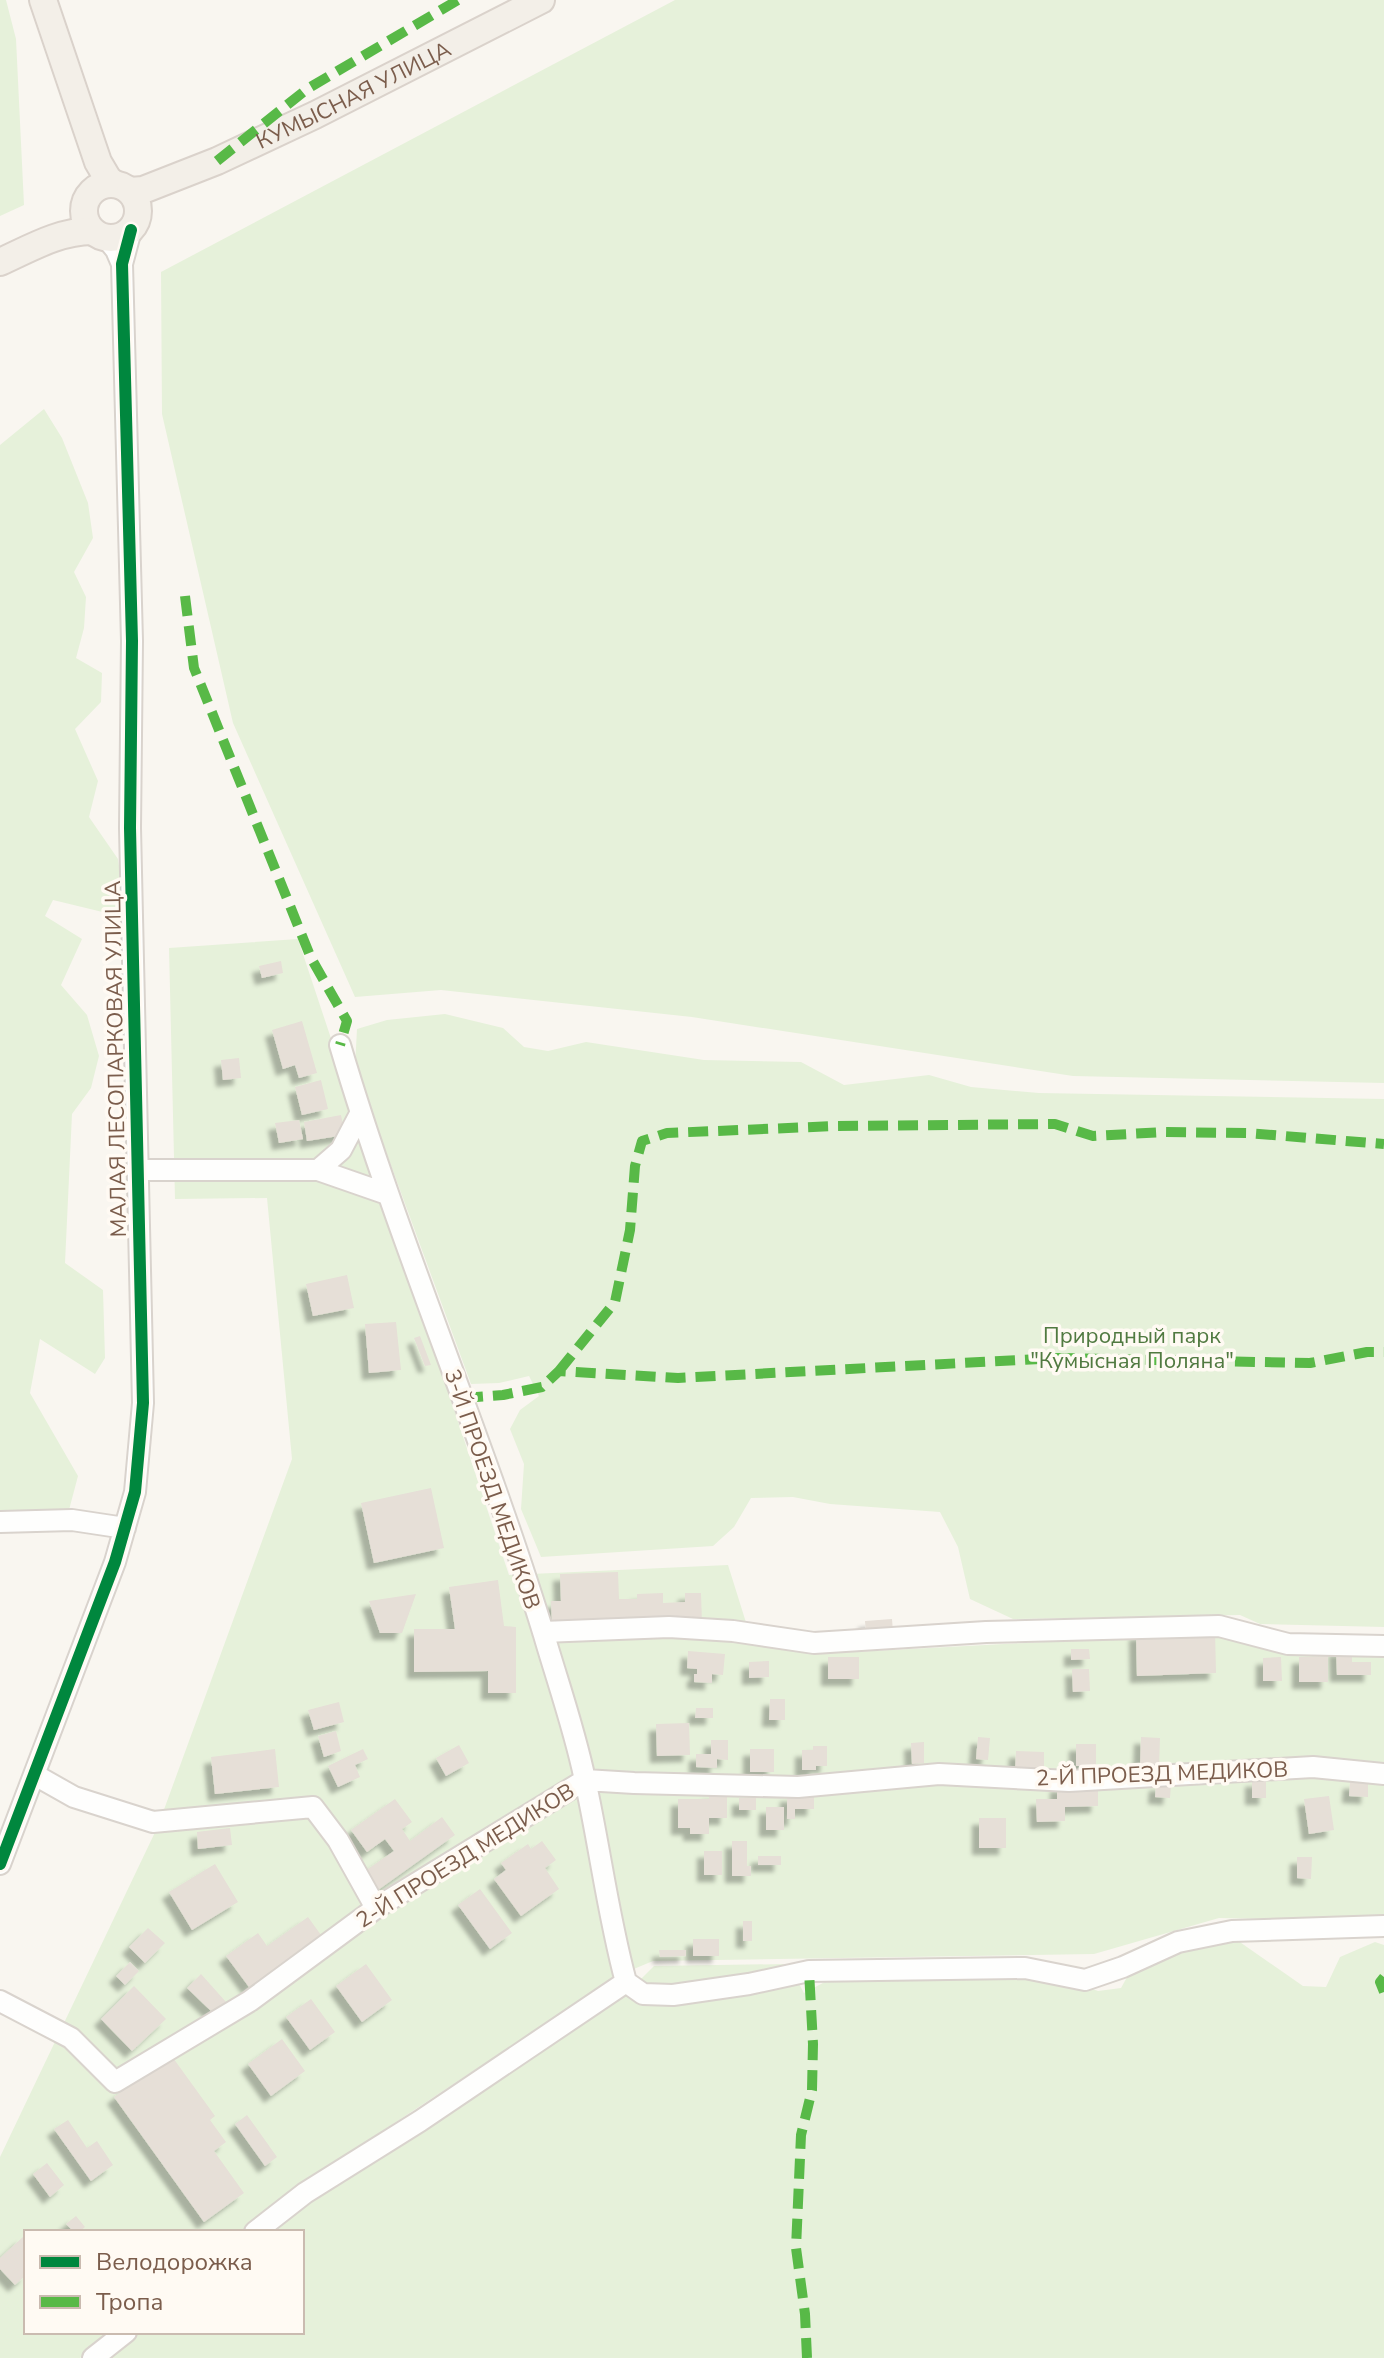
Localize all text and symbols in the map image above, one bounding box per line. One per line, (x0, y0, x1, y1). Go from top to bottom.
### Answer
street label: КУМЫСНАЯ УЛИЦА (251, 34, 456, 157)
street label: МАЛАЯ ЛЕСОПАРКОВАЯ УЛИЦА (98, 880, 134, 1238)
park label: Природный парк "Кумысная Поляна" (1030, 1321, 1234, 1376)
street label: 3-Й ПРОЕЗД МЕДИКОВ (437, 1365, 547, 1613)
street label: 2-Й ПРОЕЗД МЕДИКОВ (1036, 1755, 1289, 1793)
street label: 2-Й ПРОЕЗД МЕДИКОВ (351, 1776, 580, 1935)
legend (24, 2230, 304, 2334)
text: Велодорожка (96, 2246, 253, 2278)
text: Тропа (96, 2286, 163, 2318)

